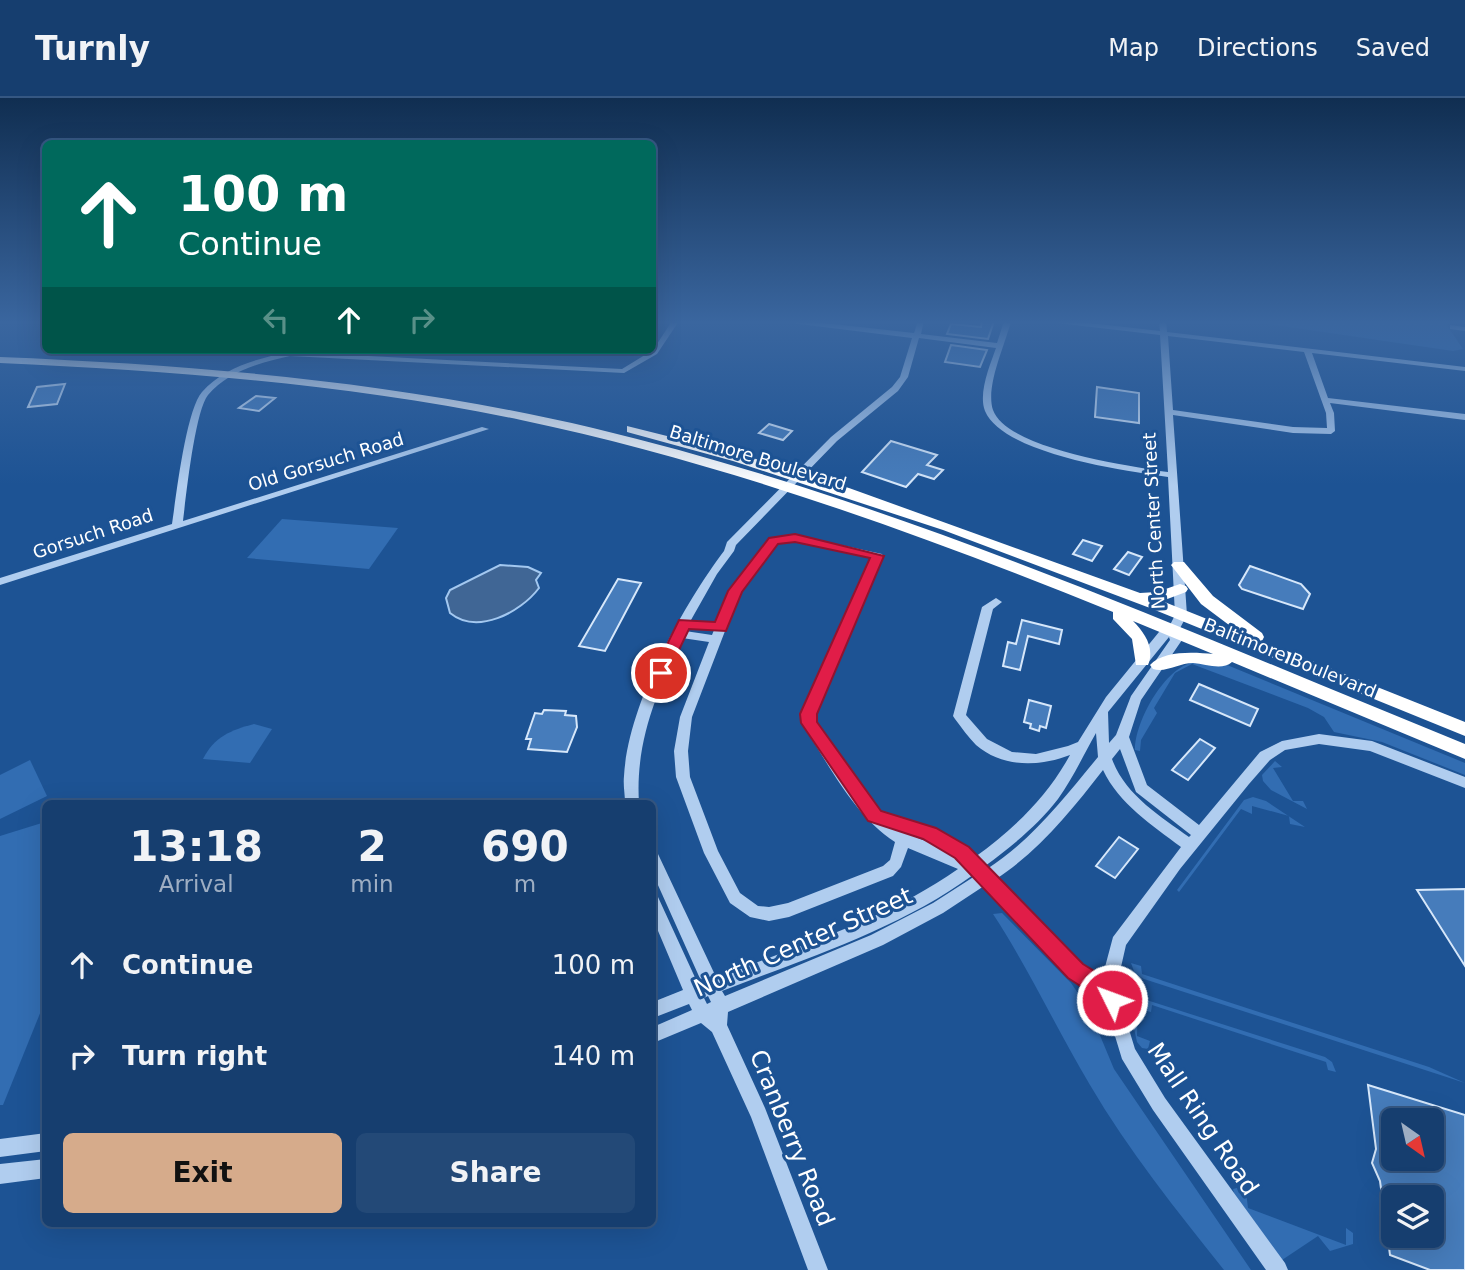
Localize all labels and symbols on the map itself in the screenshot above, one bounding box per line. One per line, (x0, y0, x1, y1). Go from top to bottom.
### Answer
street label: Baltimore Boulevard (667, 421, 849, 494)
street label: Old Gorsuch Road (245, 428, 406, 495)
street label: North Center Street (1138, 432, 1169, 610)
street label: Gorsuch Road (30, 504, 156, 563)
street label: Baltimore Boulevard (1201, 613, 1379, 702)
pin (631, 643, 691, 703)
street label: North Center Street (689, 881, 917, 1003)
position arrow (1075, 963, 1149, 1037)
street label: Mall Ring Road (1142, 1037, 1264, 1201)
street label: Cranberry Road (744, 1046, 840, 1230)
north arrow (1381, 1108, 1444, 1171)

